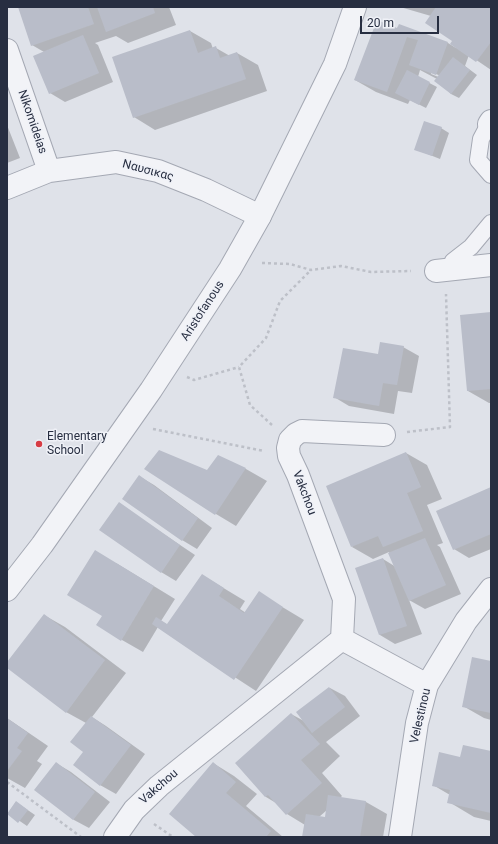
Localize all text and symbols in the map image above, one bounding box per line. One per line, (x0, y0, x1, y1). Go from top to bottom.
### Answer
scale bar (362, 8, 441, 34)
text: 20 m (367, 16, 394, 30)
street label: Nikomideias (14, 88, 50, 156)
street label: Ναυσικας (121, 157, 175, 185)
street label: Aristofanous (178, 278, 228, 344)
place label: Elementary School (47, 430, 107, 458)
marker: Elementary School (34, 439, 44, 449)
street label: Vakchou (289, 469, 319, 517)
street label: Velestinou (408, 687, 434, 745)
street label: Vakchou (137, 766, 181, 808)

